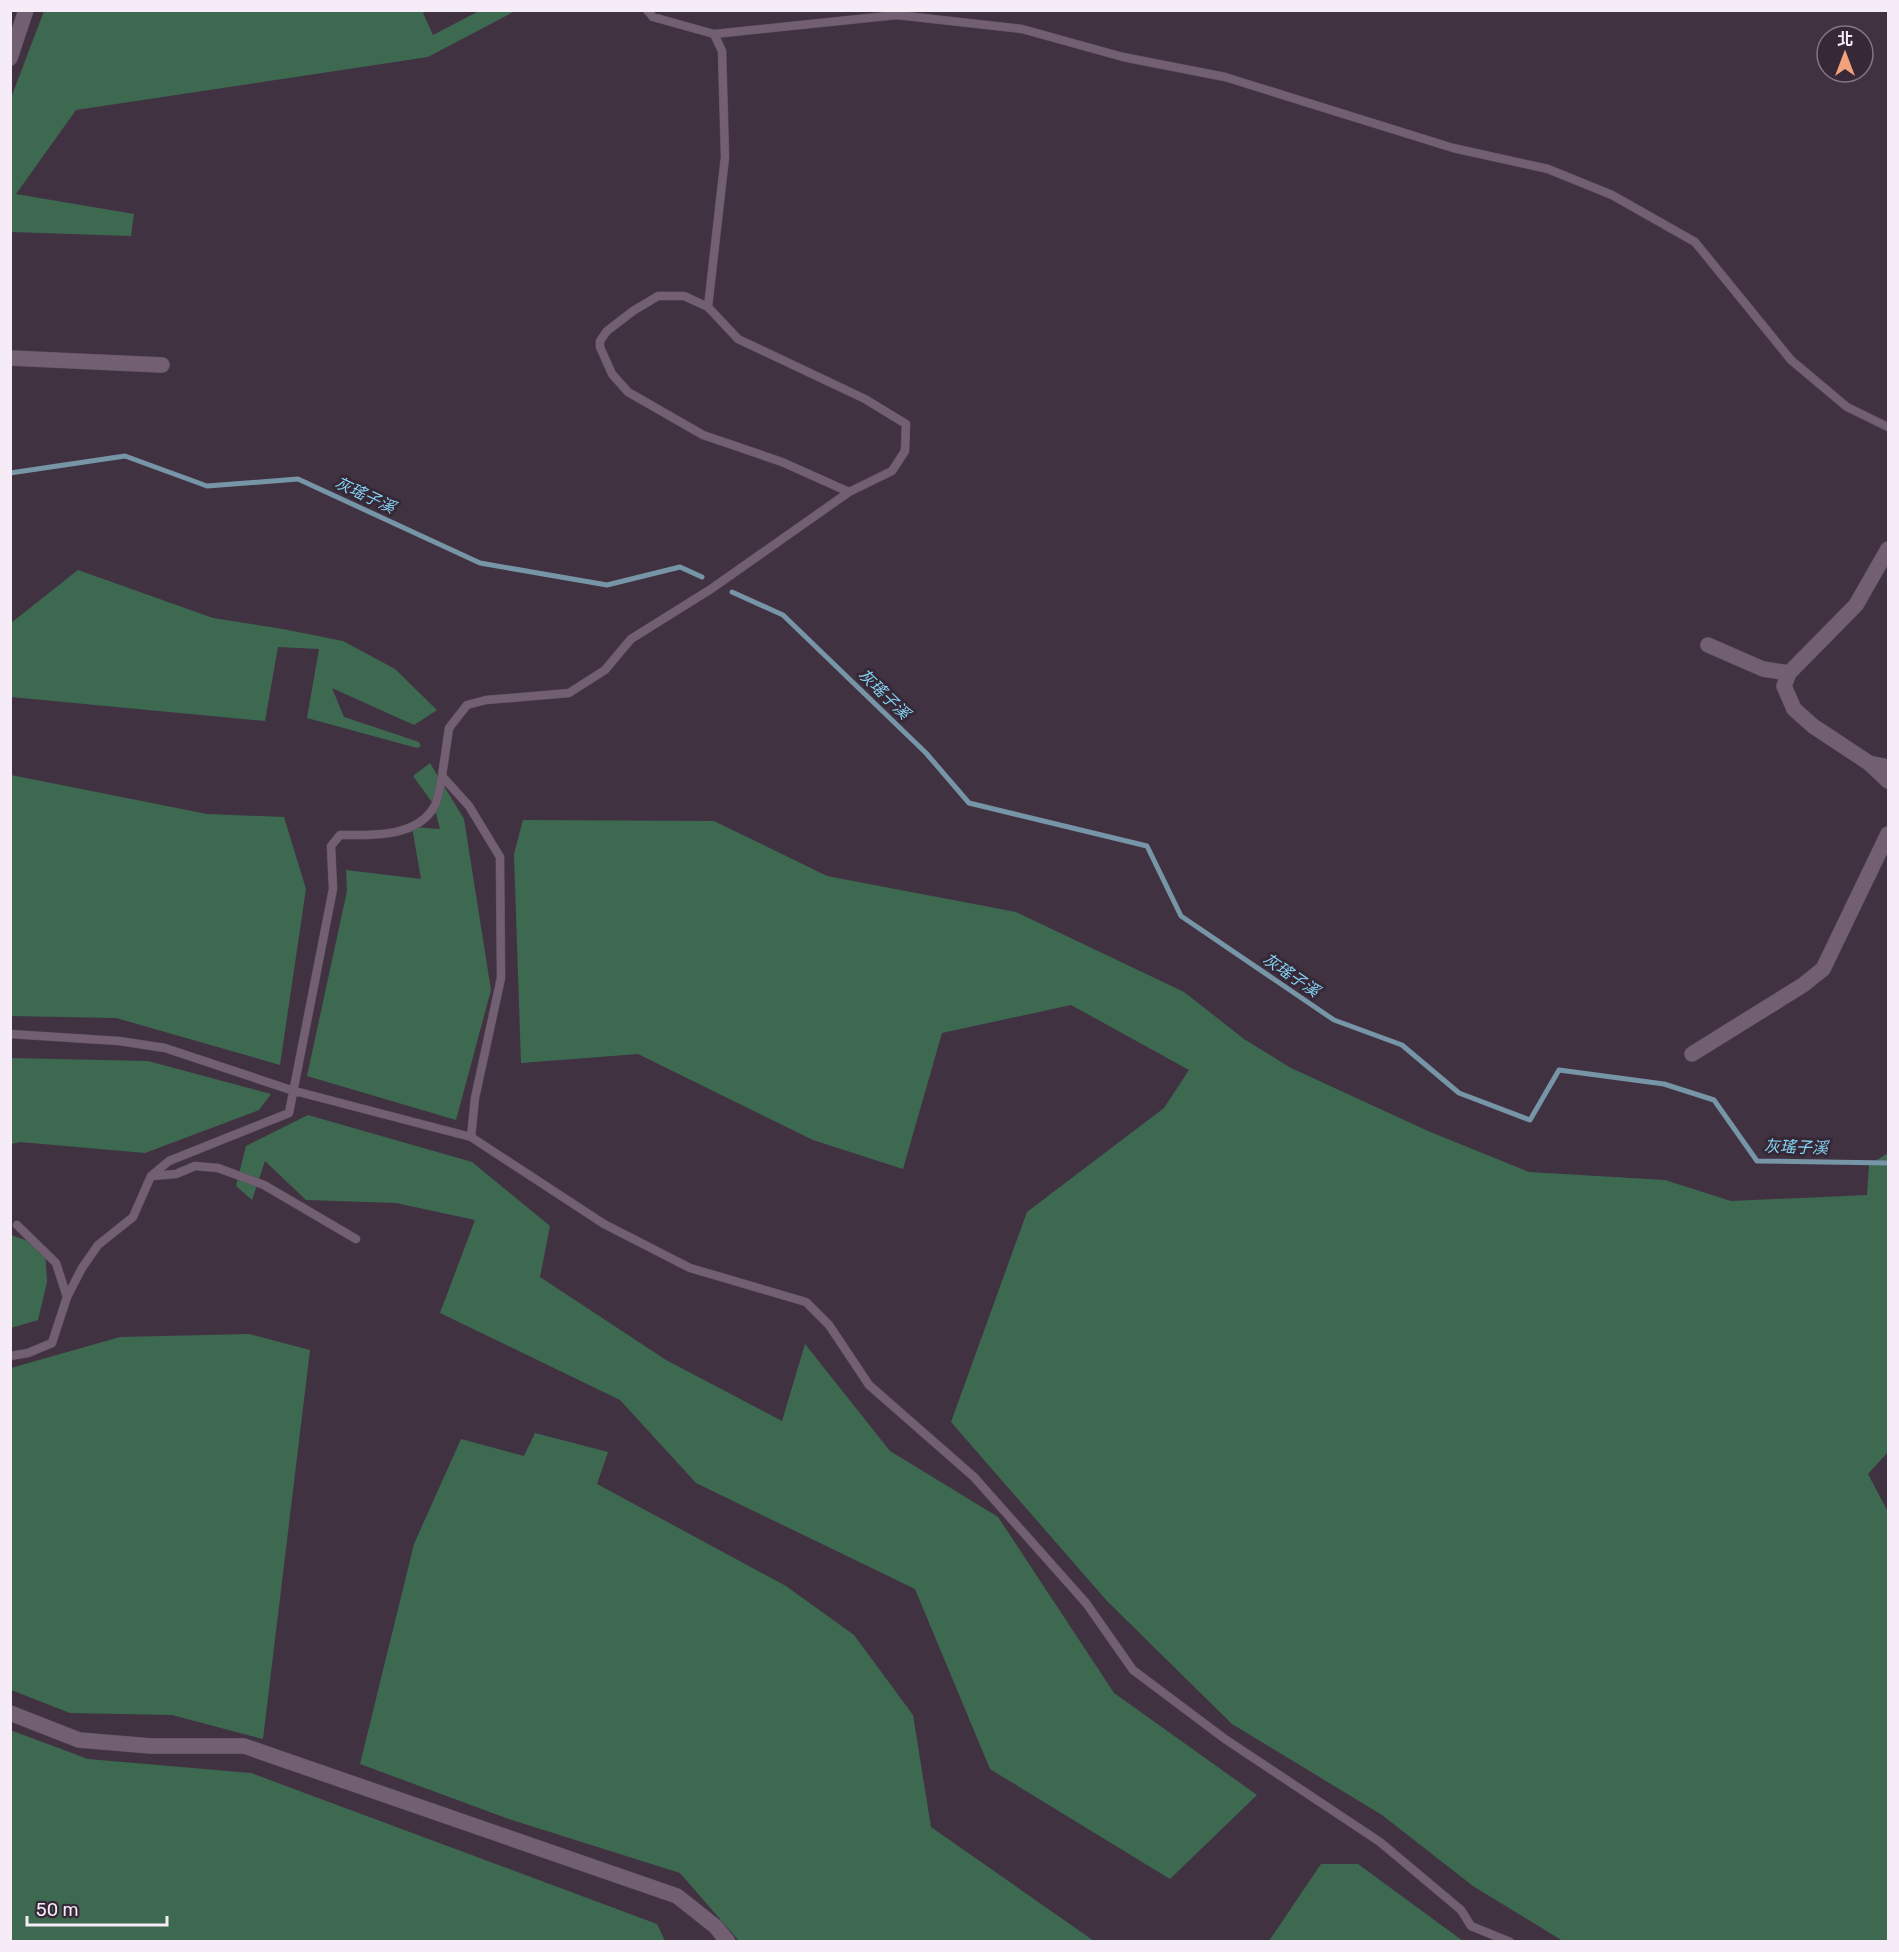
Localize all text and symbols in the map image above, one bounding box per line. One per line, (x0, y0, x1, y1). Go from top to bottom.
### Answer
north arrow (1815, 24, 1875, 84)
text: 北 (1837, 30, 1853, 49)
water label: 灰瑤子溪 (332, 473, 400, 518)
water label: 灰瑤子溪 (854, 665, 915, 724)
water label: 灰瑤子溪 (1259, 949, 1324, 1002)
water label: 灰瑤子溪 (1764, 1136, 1830, 1158)
scale bar (27, 1889, 166, 1927)
text: 50 m (36, 1899, 79, 1921)

